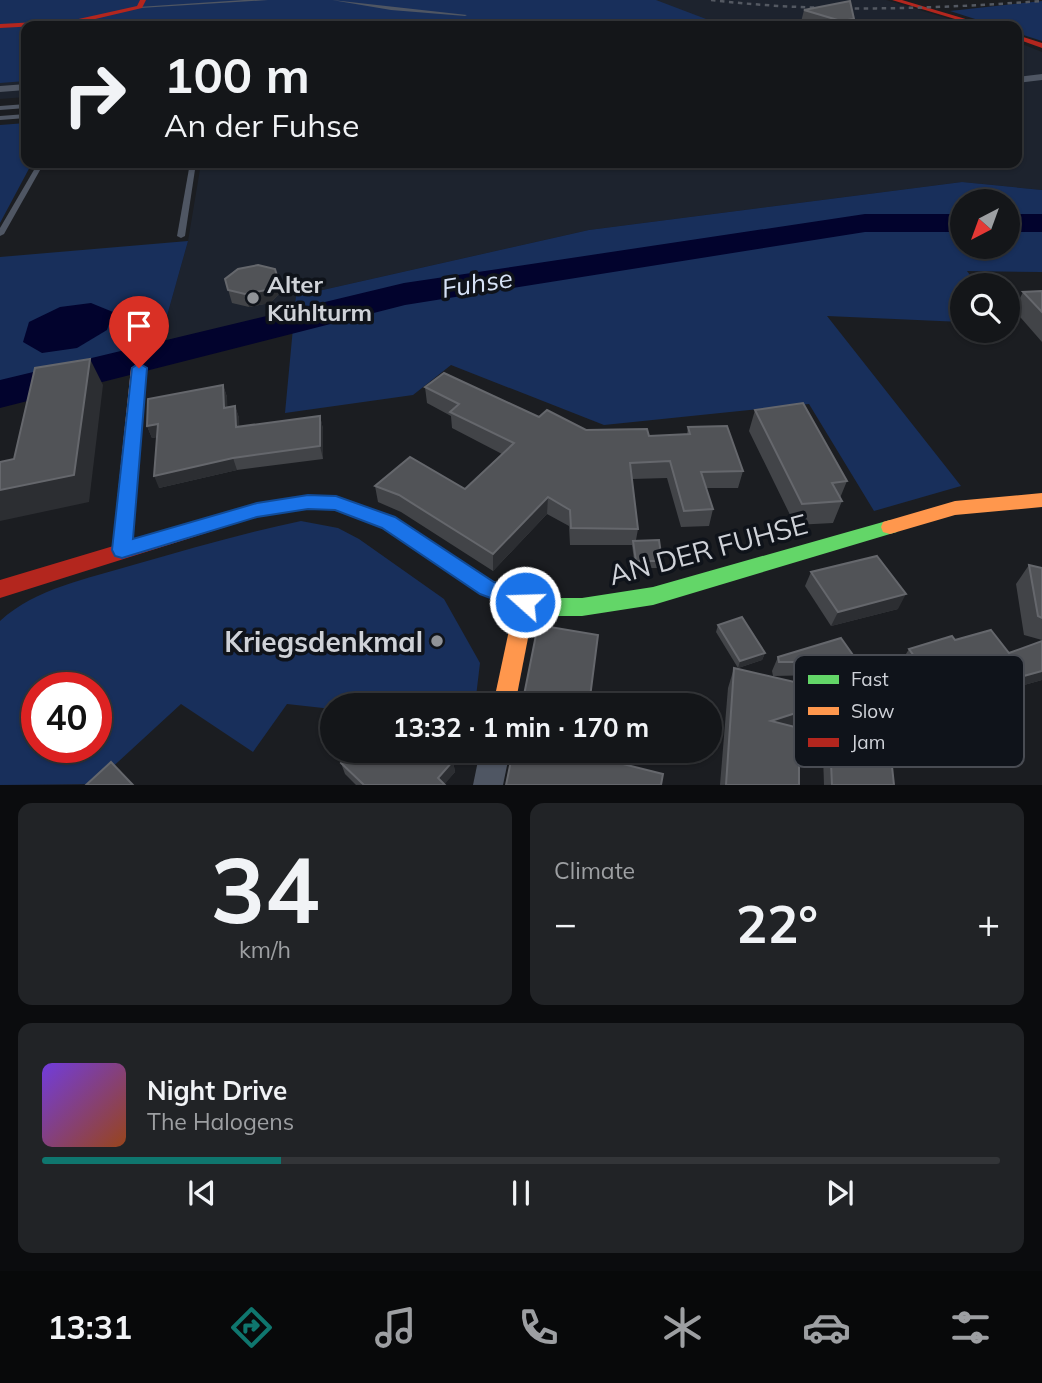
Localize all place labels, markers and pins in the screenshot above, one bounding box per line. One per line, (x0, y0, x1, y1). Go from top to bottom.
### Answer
place label: Alter Kühlturm (267, 269, 372, 327)
marker: Alter Kühlturm (245, 290, 261, 306)
pin (109, 296, 169, 368)
place label: Kriegsdenkmal (224, 624, 423, 659)
marker: Kriegsdenkmal (429, 633, 445, 649)

